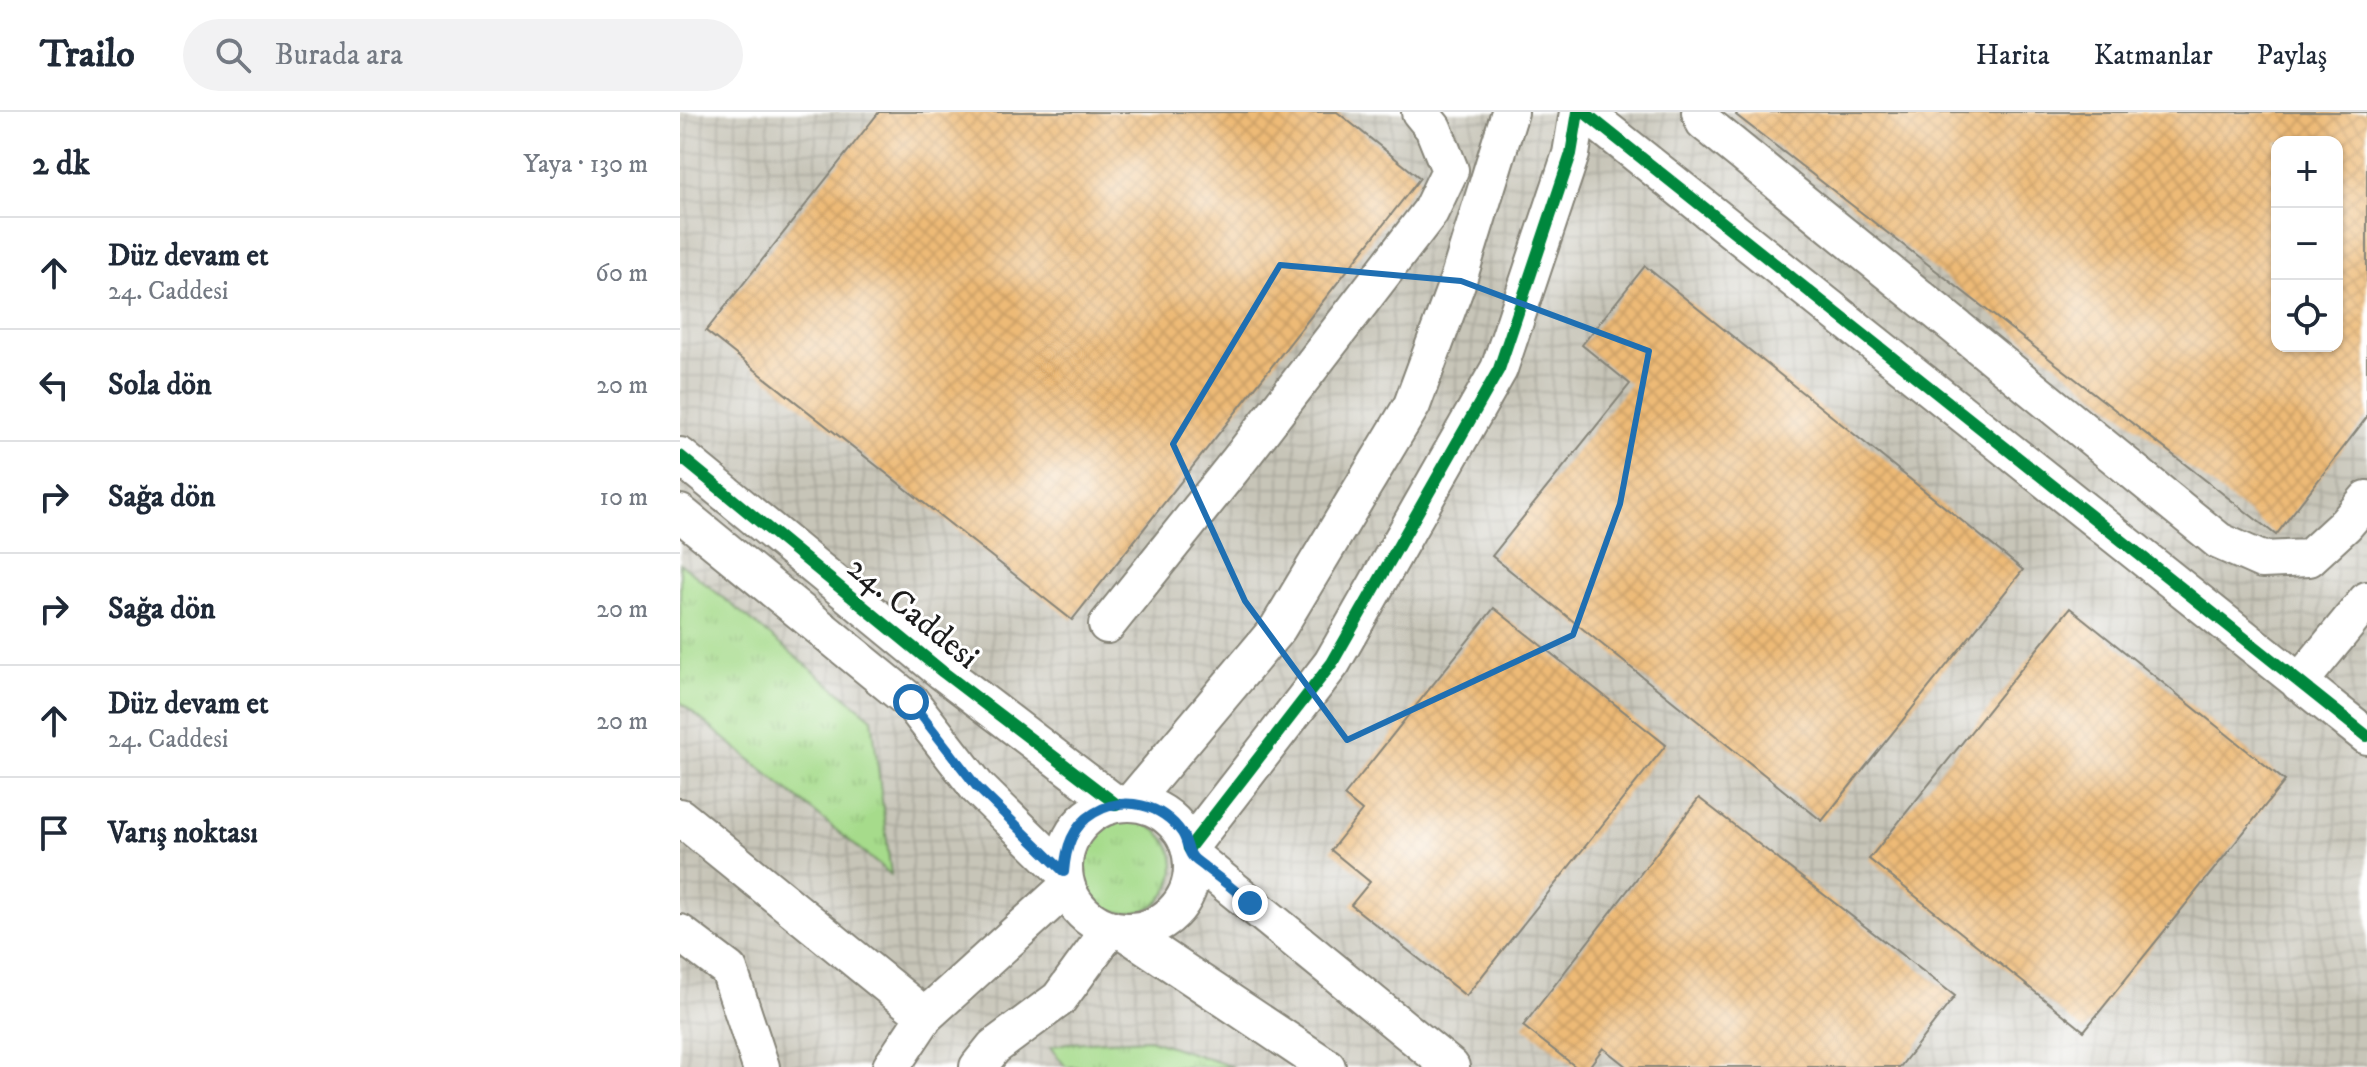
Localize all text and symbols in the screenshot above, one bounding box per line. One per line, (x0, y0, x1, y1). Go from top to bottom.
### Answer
search box (183, 19, 743, 91)
text: Trailo (40, 31, 135, 79)
icon: search (211, 33, 255, 77)
text: Burada ara (275, 37, 403, 74)
text: Harita (1976, 38, 2050, 73)
text: Katmanlar (2094, 38, 2213, 73)
text: Paylaş (2257, 38, 2327, 73)
map controls (2271, 136, 2343, 352)
button: + (2271, 136, 2343, 208)
text: 2 dk (32, 143, 90, 185)
text: Yaya · 130 m (523, 148, 648, 181)
button: − (2271, 208, 2343, 280)
text: Düz devam et (108, 238, 269, 275)
icon: ahead (32, 251, 76, 295)
text: 60 m (595, 257, 648, 290)
text: 24. Caddesi (108, 275, 229, 308)
button: locate (2271, 280, 2343, 352)
icon: left (32, 363, 76, 407)
text: Sola dön (108, 367, 212, 404)
text: 20 m (596, 369, 648, 402)
icon: right (32, 475, 76, 519)
text: Sağa dön (108, 479, 216, 516)
text: 10 m (599, 481, 648, 514)
street label: 24. Caddesi (838, 547, 987, 678)
icon: right (32, 587, 76, 631)
text: Sağa dön (108, 591, 216, 628)
text: 20 m (596, 593, 648, 626)
route start (893, 684, 929, 720)
text: Düz devam et (108, 686, 269, 723)
icon: ahead (32, 699, 76, 743)
text: 20 m (596, 705, 648, 738)
text: 24. Caddesi (108, 723, 229, 756)
icon: arrive (32, 811, 76, 855)
text: Varış noktası (108, 815, 258, 852)
route end (1232, 885, 1268, 921)

